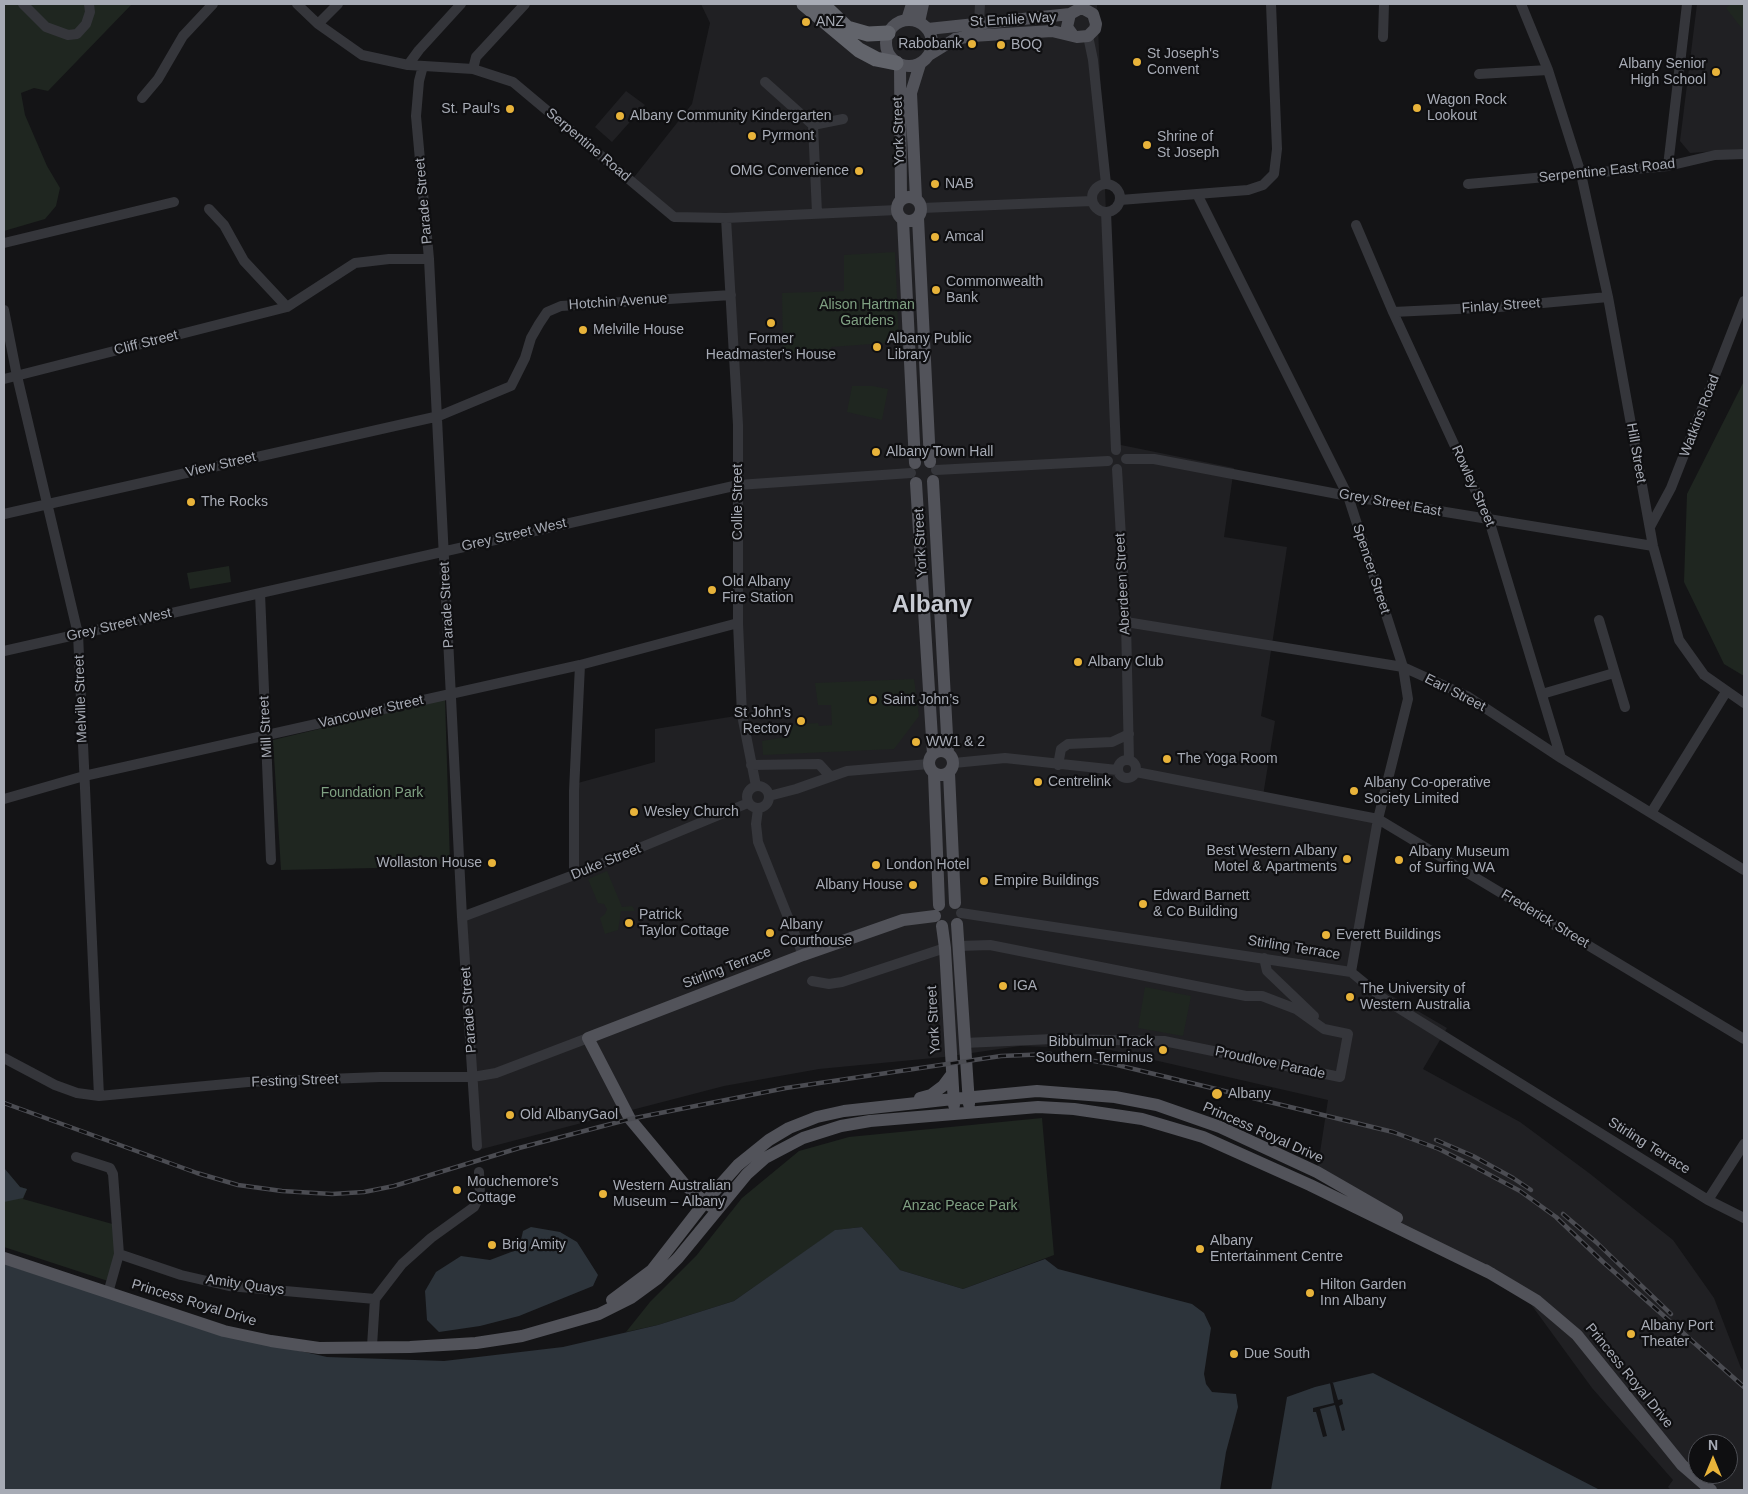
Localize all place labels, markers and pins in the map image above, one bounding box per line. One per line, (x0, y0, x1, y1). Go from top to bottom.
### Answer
place label: ANZ (816, 14, 844, 30)
marker: ANZ (800, 16, 812, 28)
place label: Rabobank (898, 36, 962, 52)
place label: BOQ (1011, 37, 1042, 53)
marker: Rabobank (966, 38, 978, 50)
marker: BOQ (995, 39, 1007, 51)
place label: St Joseph's Convent (1147, 46, 1219, 78)
marker: St Joseph's Convent (1131, 56, 1143, 68)
place label: Albany Senior High School (1619, 56, 1706, 88)
marker: Albany Senior High School (1710, 66, 1722, 78)
place label: Wagon Rock Lookout (1427, 92, 1507, 124)
place label: St. Paul's (441, 101, 500, 117)
marker: Wagon Rock Lookout (1411, 102, 1423, 114)
marker: St. Paul's (504, 103, 516, 115)
place label: Albany Community Kindergarten (630, 108, 832, 124)
marker: Albany Community Kindergarten (614, 110, 626, 122)
place label: Pyrmont (762, 128, 814, 144)
place label: Shrine of St Joseph (1157, 129, 1219, 162)
marker: Pyrmont (746, 130, 758, 142)
marker: Shrine of St Joseph (1141, 139, 1153, 151)
place label: OMG Convenience (730, 163, 849, 179)
marker: OMG Convenience (853, 165, 865, 177)
place label: NAB (945, 176, 974, 192)
marker: NAB (929, 178, 941, 190)
place label: Amcal (945, 229, 984, 245)
marker: Amcal (929, 231, 941, 243)
place label: Commonwealth Bank (946, 274, 1043, 306)
marker: Commonwealth Bank (930, 284, 942, 296)
marker: Former Headmaster's House (765, 317, 777, 329)
place label: Melville House (593, 322, 684, 338)
marker: Melville House (577, 324, 589, 336)
place label: Former Headmaster's House (706, 331, 836, 364)
place label: Albany Public Library (887, 331, 972, 364)
marker: Albany Public Library (871, 341, 883, 353)
place label: Albany Town Hall (886, 444, 993, 460)
marker: Albany Town Hall (870, 446, 882, 458)
place label: The Rocks (201, 494, 268, 510)
marker: The Rocks (185, 496, 197, 508)
place label: Old Albany Fire Station (722, 574, 794, 606)
marker: Old Albany Fire Station (706, 584, 718, 596)
place label: Albany Club (1088, 654, 1163, 670)
marker: Albany Club (1072, 656, 1084, 668)
place label: Saint John’s (883, 692, 959, 708)
marker: Saint John’s (867, 694, 879, 706)
place label: St John's Rectory (734, 705, 791, 738)
marker: St John's Rectory (795, 715, 807, 727)
place label: WW1 & 2 (926, 734, 985, 750)
marker: WW1 & 2 (910, 736, 922, 748)
place label: The Yoga Room (1177, 751, 1278, 767)
marker: The Yoga Room (1161, 753, 1173, 765)
place label: Centrelink (1048, 774, 1111, 790)
place label: Albany Co-operative Society Limited (1364, 775, 1491, 808)
marker: Centrelink (1032, 776, 1044, 788)
marker: Albany Co-operative Society Limited (1348, 785, 1360, 797)
place label: Wesley Church (644, 804, 739, 820)
marker: Wesley Church (628, 806, 640, 818)
place label: Best Western Albany Motel & Apartments (1207, 843, 1337, 876)
place label: Albany Museum of Surfing WA (1409, 844, 1509, 876)
marker: Best Western Albany Motel & Apartments (1341, 853, 1353, 865)
marker: Albany Museum of Surfing WA (1393, 854, 1405, 866)
place label: Wollaston House (376, 855, 482, 871)
marker: Wollaston House (486, 857, 498, 869)
place label: London Hotel (886, 857, 969, 873)
marker: London Hotel (870, 859, 882, 871)
place label: Empire Buildings (994, 873, 1099, 889)
marker: Empire Buildings (978, 875, 990, 887)
place label: Albany House (816, 877, 903, 893)
marker: Albany House (907, 879, 919, 891)
place label: Edward Barnett & Co Building (1153, 888, 1249, 920)
marker: Edward Barnett & Co Building (1137, 898, 1149, 910)
place label: Patrick Taylor Cottage (639, 907, 729, 940)
marker: Patrick Taylor Cottage (623, 917, 635, 929)
place label: Albany Courthouse (780, 917, 852, 950)
marker: Albany Courthouse (764, 927, 776, 939)
place label: Everett Buildings (1336, 927, 1441, 943)
marker: Everett Buildings (1320, 929, 1332, 941)
place label: IGA (1013, 978, 1037, 994)
marker: IGA (997, 980, 1009, 992)
place label: The University of Western Australia (1360, 981, 1470, 1014)
marker: The University of Western Australia (1344, 991, 1356, 1003)
place label: Bibbulmun Track Southern Terminus (1035, 1034, 1153, 1066)
marker: Bibbulmun Track Southern Terminus (1157, 1044, 1169, 1056)
place label: Albany (1228, 1086, 1271, 1102)
marker: Albany (1210, 1087, 1224, 1101)
place label: Old AlbanyGaol (520, 1107, 618, 1123)
marker: Old AlbanyGaol (504, 1109, 516, 1121)
place label: Mouchemore's Cottage (467, 1174, 558, 1206)
place label: Western Australian Museum – Albany (613, 1178, 731, 1210)
marker: Mouchemore's Cottage (451, 1184, 463, 1196)
marker: Western Australian Museum – Albany (597, 1188, 609, 1200)
place label: Albany Entertainment Centre (1210, 1233, 1343, 1266)
place label: Brig Amity (502, 1237, 566, 1253)
marker: Brig Amity (486, 1239, 498, 1251)
marker: Albany Entertainment Centre (1194, 1243, 1206, 1255)
place label: Hilton Garden Inn Albany (1320, 1277, 1406, 1310)
marker: Hilton Garden Inn Albany (1304, 1287, 1316, 1299)
place label: Albany Port Theater (1641, 1318, 1713, 1350)
marker: Albany Port Theater (1625, 1328, 1637, 1340)
place label: Due South (1244, 1346, 1310, 1362)
marker: Due South (1228, 1348, 1240, 1360)

